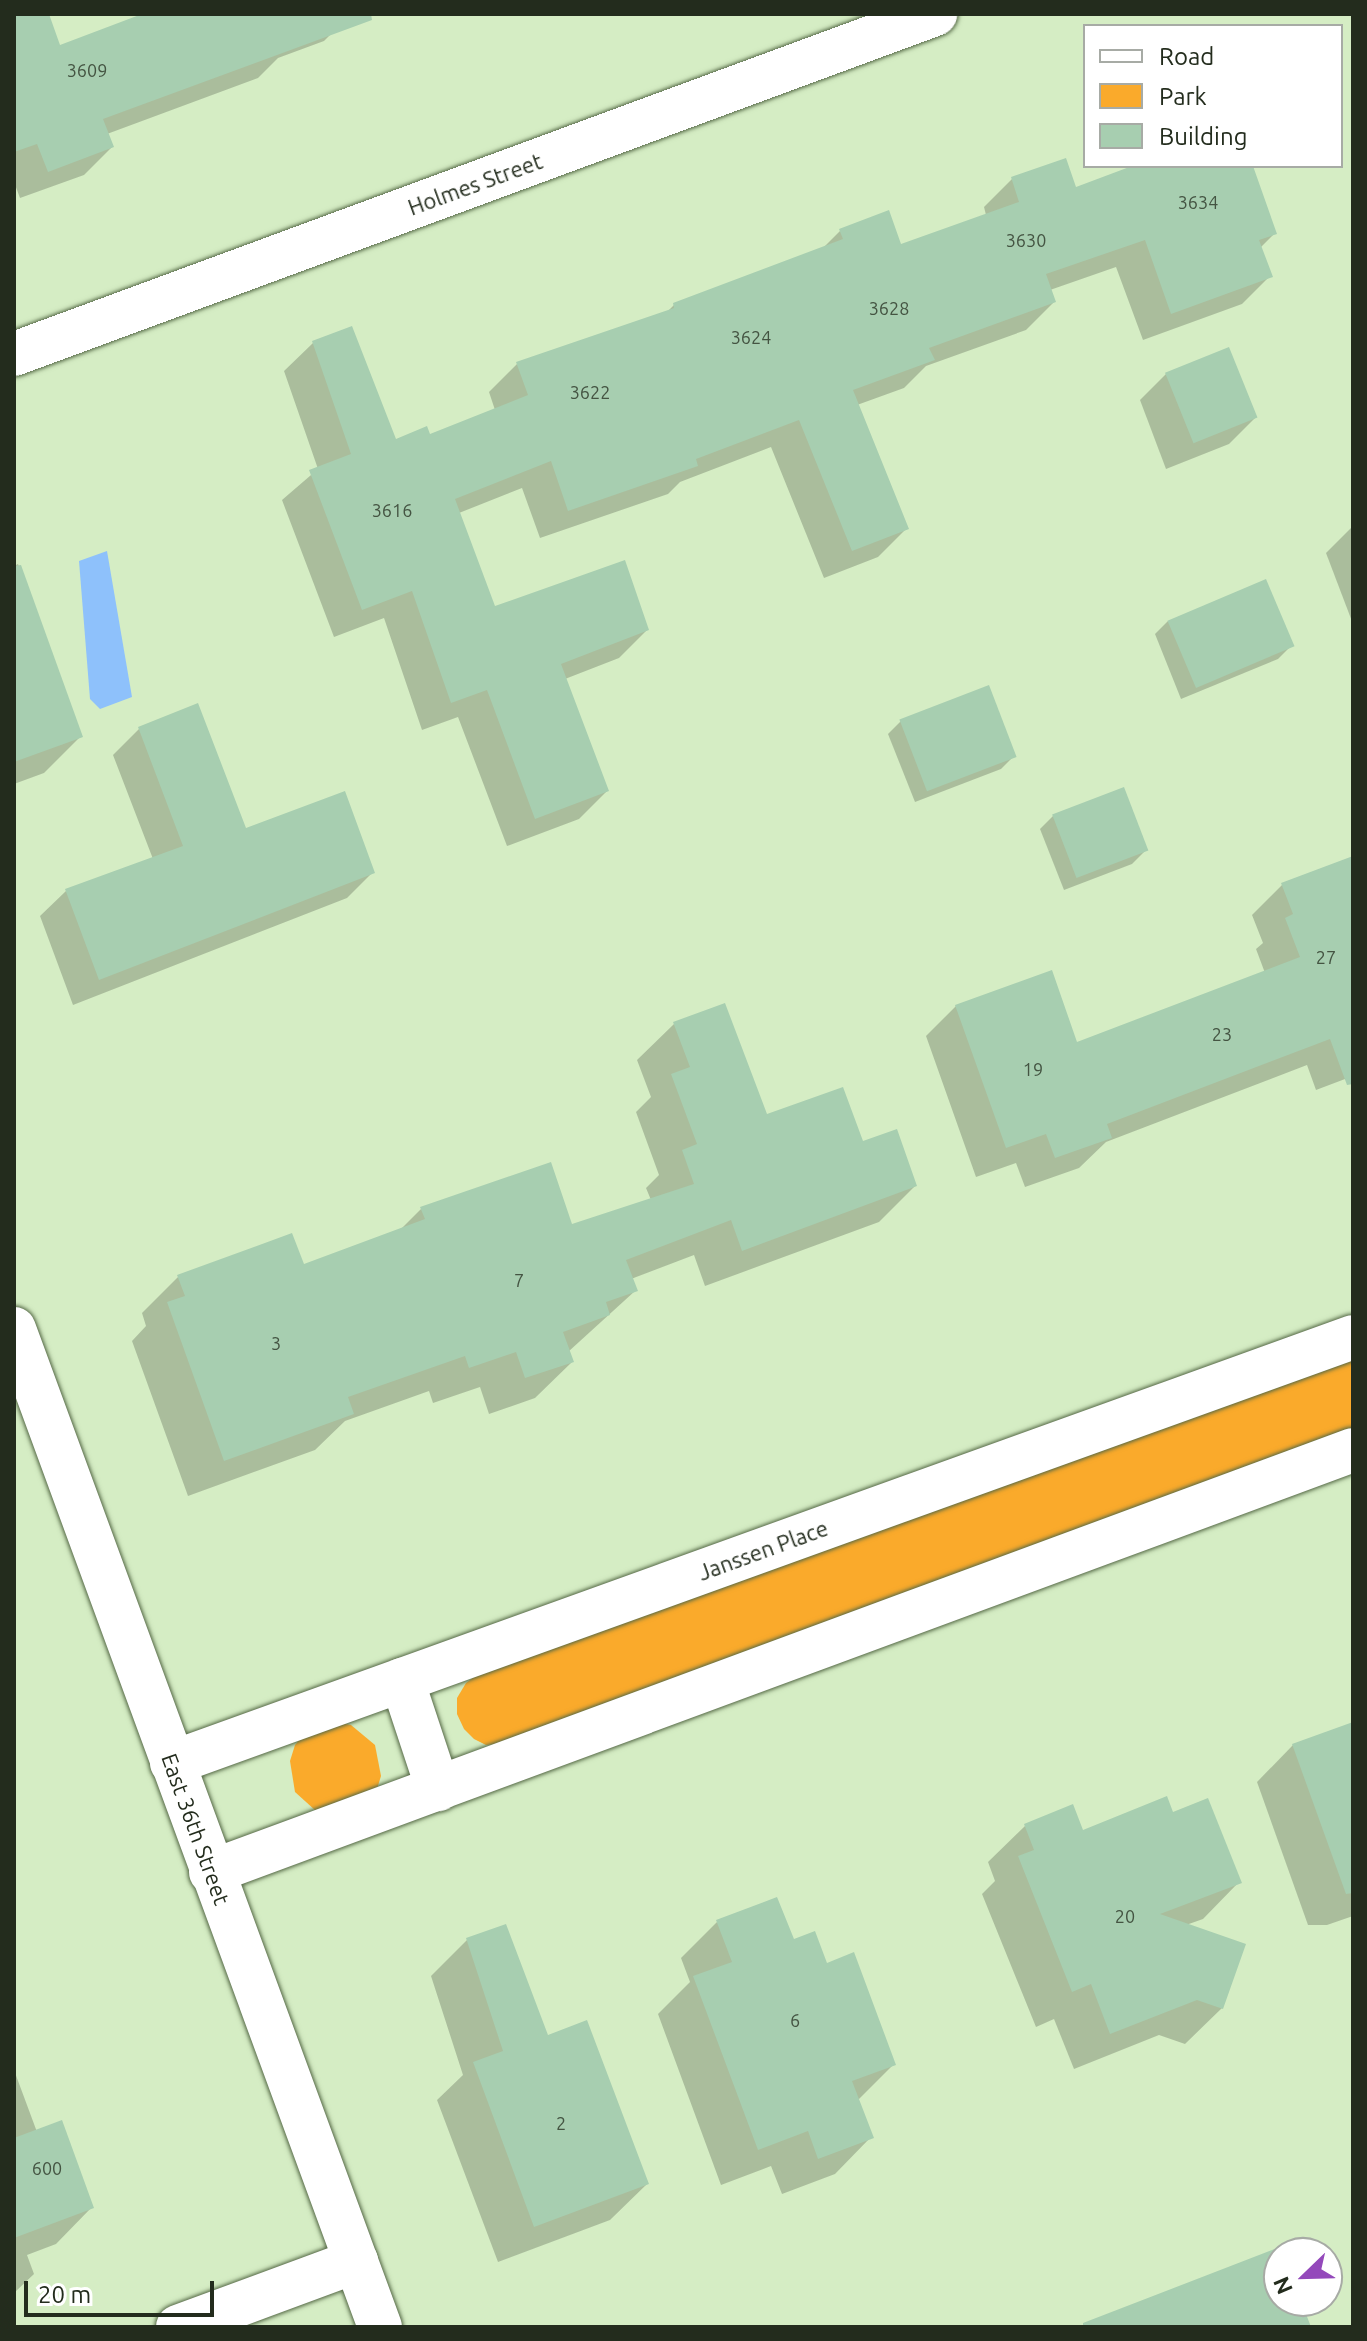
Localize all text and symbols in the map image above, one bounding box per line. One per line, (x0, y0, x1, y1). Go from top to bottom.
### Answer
legend (1083, 24, 1343, 168)
text: Road (1159, 43, 1214, 70)
house number: 3609 (67, 59, 107, 81)
text: Park (1159, 83, 1207, 110)
text: Building (1159, 123, 1247, 150)
street label: Holmes Street (404, 147, 546, 221)
house number: 3634 (1178, 191, 1218, 213)
house number: 3630 (1006, 229, 1046, 251)
house number: 3628 (869, 297, 909, 319)
house number: 3624 (731, 326, 771, 348)
house number: 3622 (570, 381, 610, 403)
house number: 3616 (372, 499, 412, 521)
house number: 27 (1316, 946, 1336, 968)
house number: 23 (1212, 1023, 1232, 1045)
house number: 19 (1023, 1058, 1043, 1080)
house number: 7 (514, 1269, 524, 1291)
house number: 3 (271, 1332, 281, 1354)
street label: Janssen Place (695, 1514, 831, 1586)
street label: East 36th Street (156, 1750, 236, 1908)
house number: 20 (1115, 1905, 1135, 1927)
house number: 6 (790, 2009, 800, 2031)
house number: 2 (556, 2112, 566, 2134)
house number: 600 (32, 2157, 62, 2179)
north arrow (1263, 2237, 1343, 2317)
scale bar (28, 2265, 218, 2315)
text: N (1268, 2273, 1297, 2298)
text: 20 m (38, 2281, 91, 2308)

